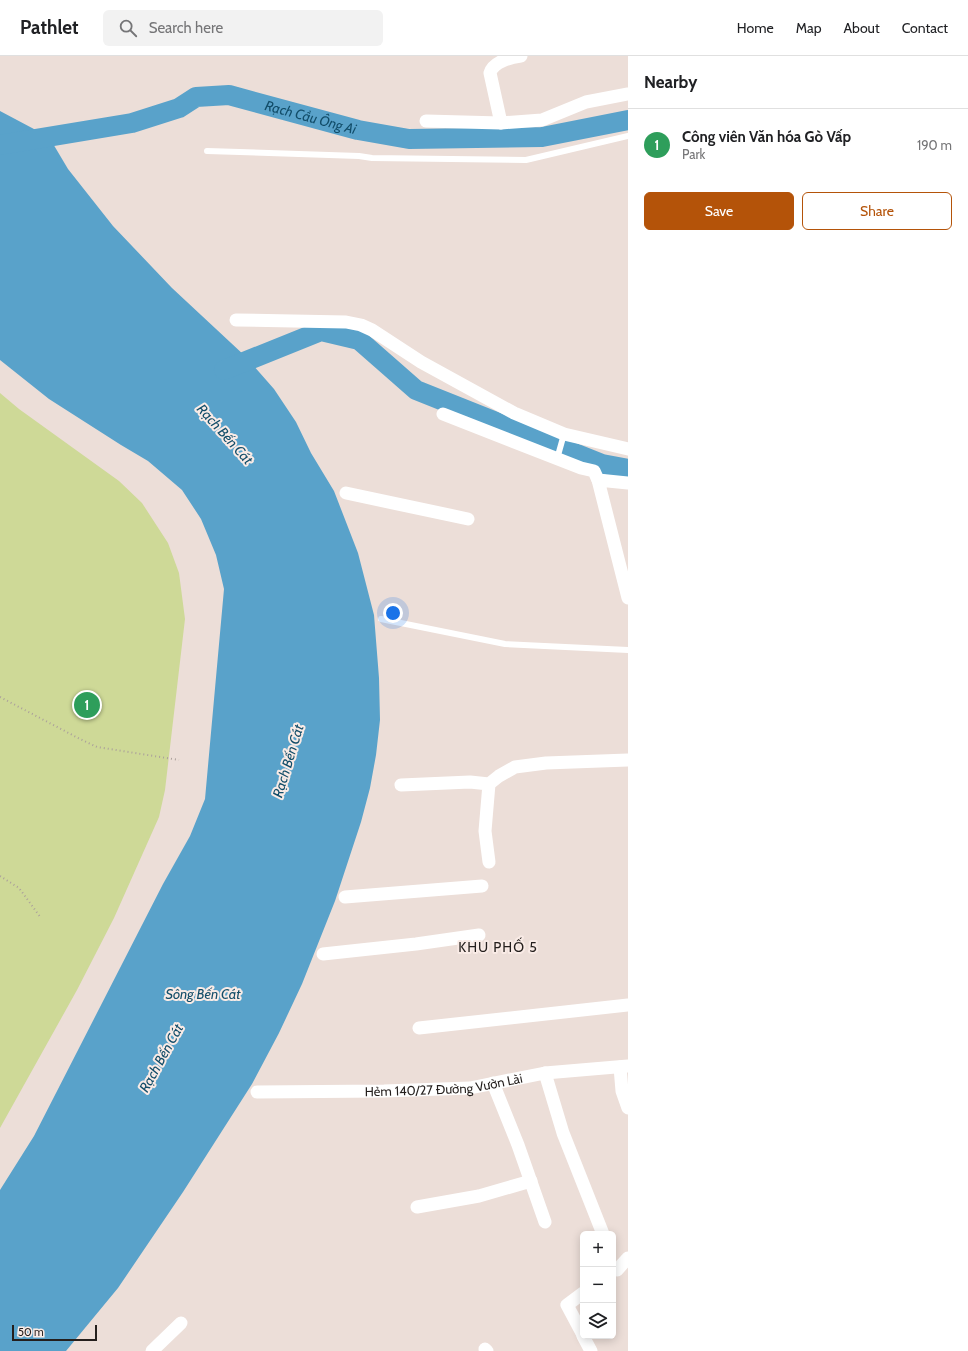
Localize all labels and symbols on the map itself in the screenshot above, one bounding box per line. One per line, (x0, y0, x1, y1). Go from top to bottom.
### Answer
water label: Rạch Cầu Ông Ai (263, 96, 359, 138)
water label: Rạch Bến Cát (193, 400, 257, 469)
your location (383, 603, 403, 623)
pin: 1 (74, 690, 100, 720)
water label: Rạch Bến Cát (268, 722, 308, 800)
district label: KHU PHỐ 5 (458, 937, 538, 956)
water label: Sông Bến Cát (165, 985, 241, 1003)
water label: Rạch Bến Cát (135, 1020, 187, 1095)
street label: Hẻm 140/27 Đường Vườn Lài (365, 1070, 524, 1099)
scale bar (12, 1323, 97, 1342)

